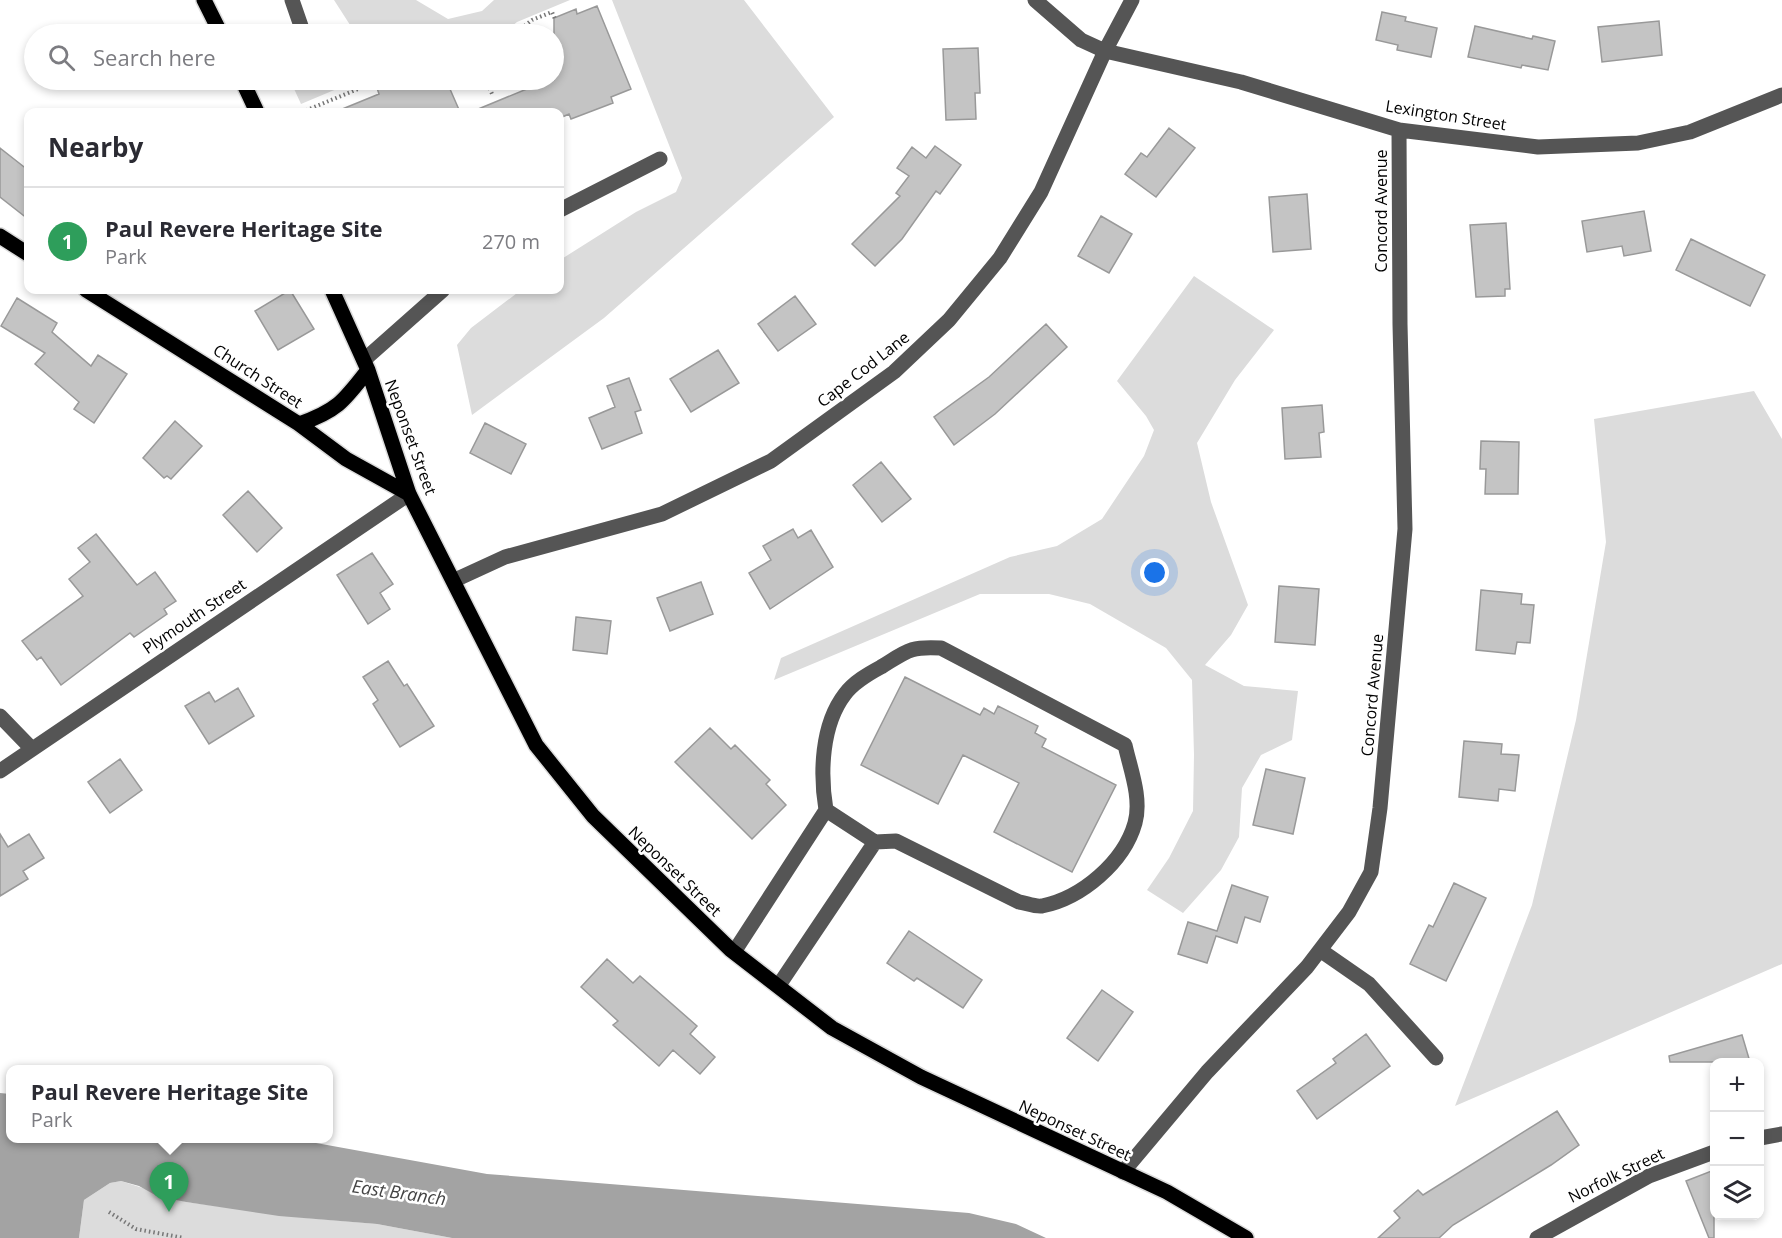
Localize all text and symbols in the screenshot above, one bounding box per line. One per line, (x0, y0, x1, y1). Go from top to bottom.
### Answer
search box (24, 24, 564, 90)
icon: search (45, 41, 78, 74)
text: Search here (93, 42, 216, 72)
street label: Lexington Street (1384, 95, 1508, 135)
text: Nearby (48, 129, 143, 165)
street label: Concord Avenue (1370, 149, 1392, 273)
text: Paul Revere Heritage Site (105, 213, 383, 243)
text: 1 (62, 228, 73, 255)
text: 270 m (482, 228, 540, 255)
text: Park (105, 243, 147, 270)
street label: Cape Cod Lane (812, 326, 914, 412)
street label: Church Street (209, 339, 307, 413)
street label: Neponset Street (380, 376, 442, 498)
your location (1140, 558, 1169, 587)
street label: Plymouth Street (138, 573, 250, 659)
street label: Concord Avenue (1356, 633, 1388, 757)
street label: Neponset Street (624, 821, 727, 921)
map controls (1710, 1058, 1764, 1220)
button: + (1710, 1058, 1764, 1112)
popup (6, 1065, 333, 1143)
text: Paul Revere Heritage Site (31, 1076, 308, 1106)
street label: Neponset Street (1015, 1094, 1135, 1166)
text: Park (31, 1106, 73, 1133)
button: − (1710, 1112, 1764, 1166)
street label: Norfolk Street (1564, 1142, 1668, 1208)
pin: 1 (150, 1162, 188, 1212)
button: layers (1710, 1166, 1764, 1220)
water label: East Branch (351, 1174, 448, 1210)

